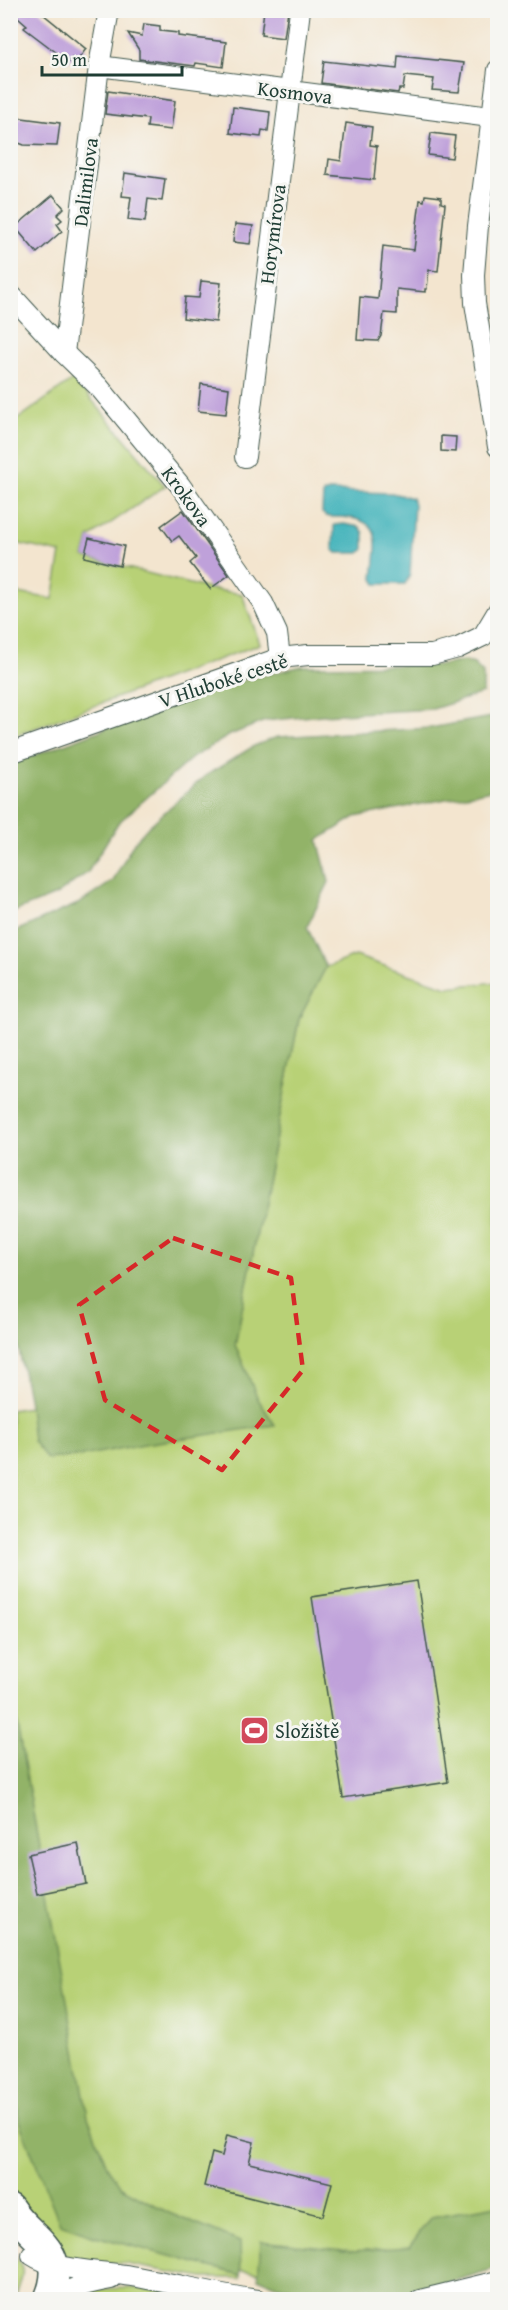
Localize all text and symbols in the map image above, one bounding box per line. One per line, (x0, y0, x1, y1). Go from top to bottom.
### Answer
scale bar (42, 39, 182, 77)
text: 50 m (51, 46, 87, 73)
street label: Kosmova (256, 73, 335, 111)
street label: Dalimilova (65, 135, 105, 228)
street label: Horymírova (251, 182, 293, 286)
street label: Krokova (155, 460, 219, 533)
street label: V Hluboké cestě (155, 645, 291, 715)
sports icon: Složiště (238, 1714, 270, 1746)
place label: Složiště (275, 1716, 339, 1745)

